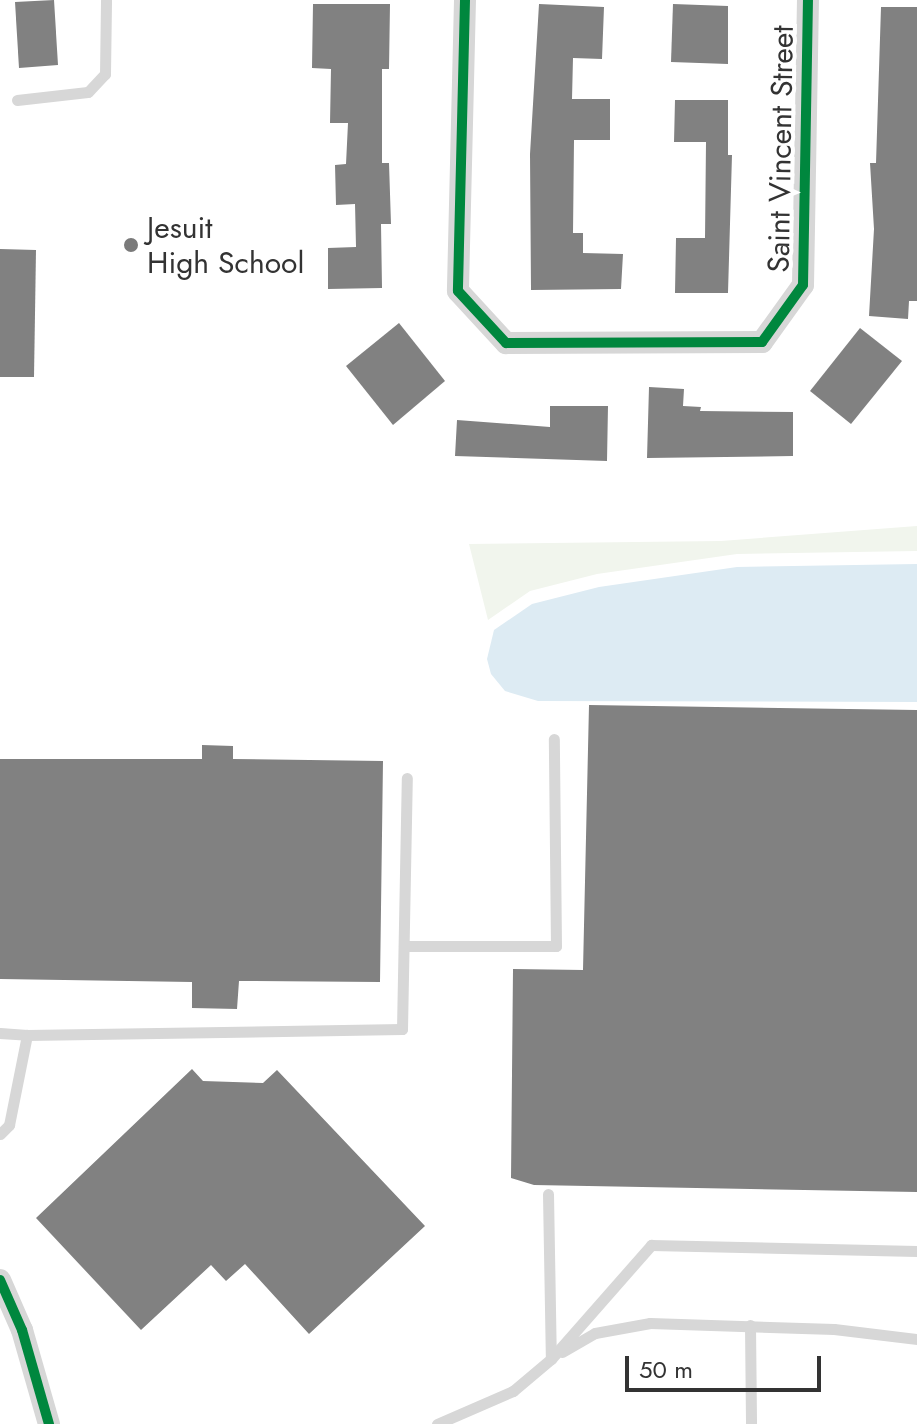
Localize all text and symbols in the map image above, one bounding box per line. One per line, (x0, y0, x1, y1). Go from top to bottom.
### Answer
street label: Saint Vincent Street (761, 25, 801, 273)
place label: Jesuit High School (147, 210, 304, 280)
marker: Jesuit High School (122, 236, 140, 254)
scale bar (629, 1340, 825, 1390)
text: 50 m (639, 1352, 693, 1387)

